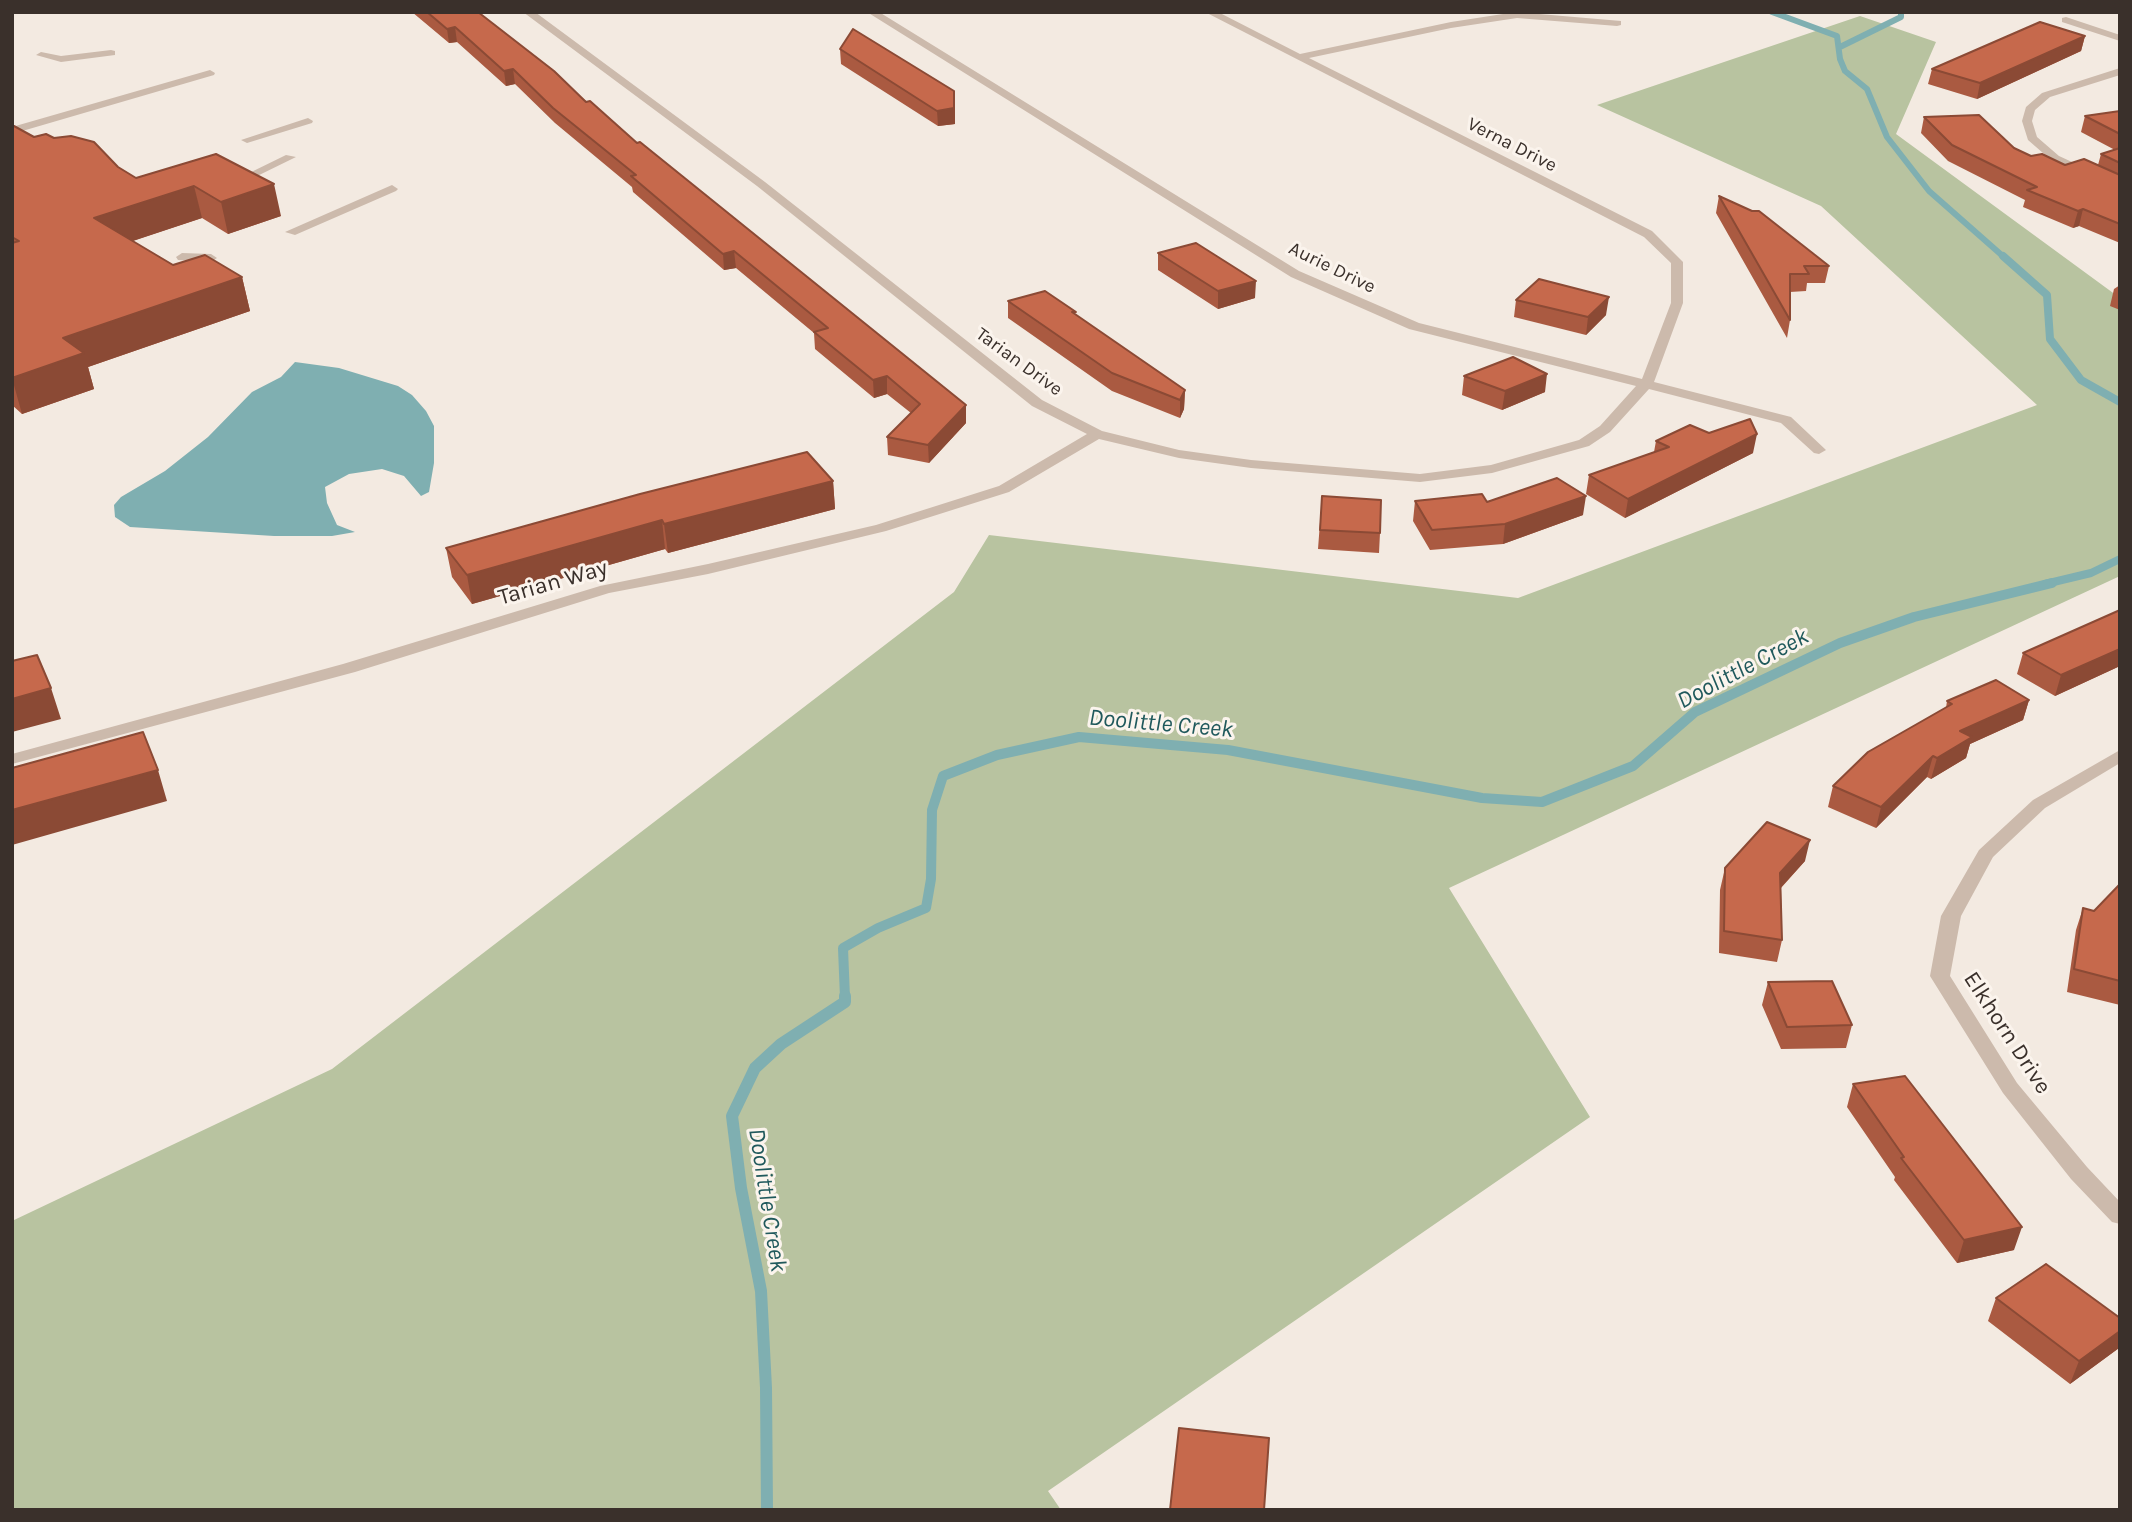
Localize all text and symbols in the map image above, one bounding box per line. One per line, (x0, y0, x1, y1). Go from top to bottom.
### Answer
street label: Verna Drive (1463, 113, 1561, 177)
street label: Aurie Drive (1285, 237, 1379, 299)
street label: Tarian Drive (971, 323, 1067, 401)
street label: Tarian Way (495, 554, 611, 612)
water label: Doolittle Creek (1672, 622, 1814, 716)
water label: Doolittle Creek (1088, 703, 1234, 745)
street label: Elkhorn Drive (1957, 967, 2057, 1099)
water label: Doolittle Creek (741, 1126, 793, 1274)

